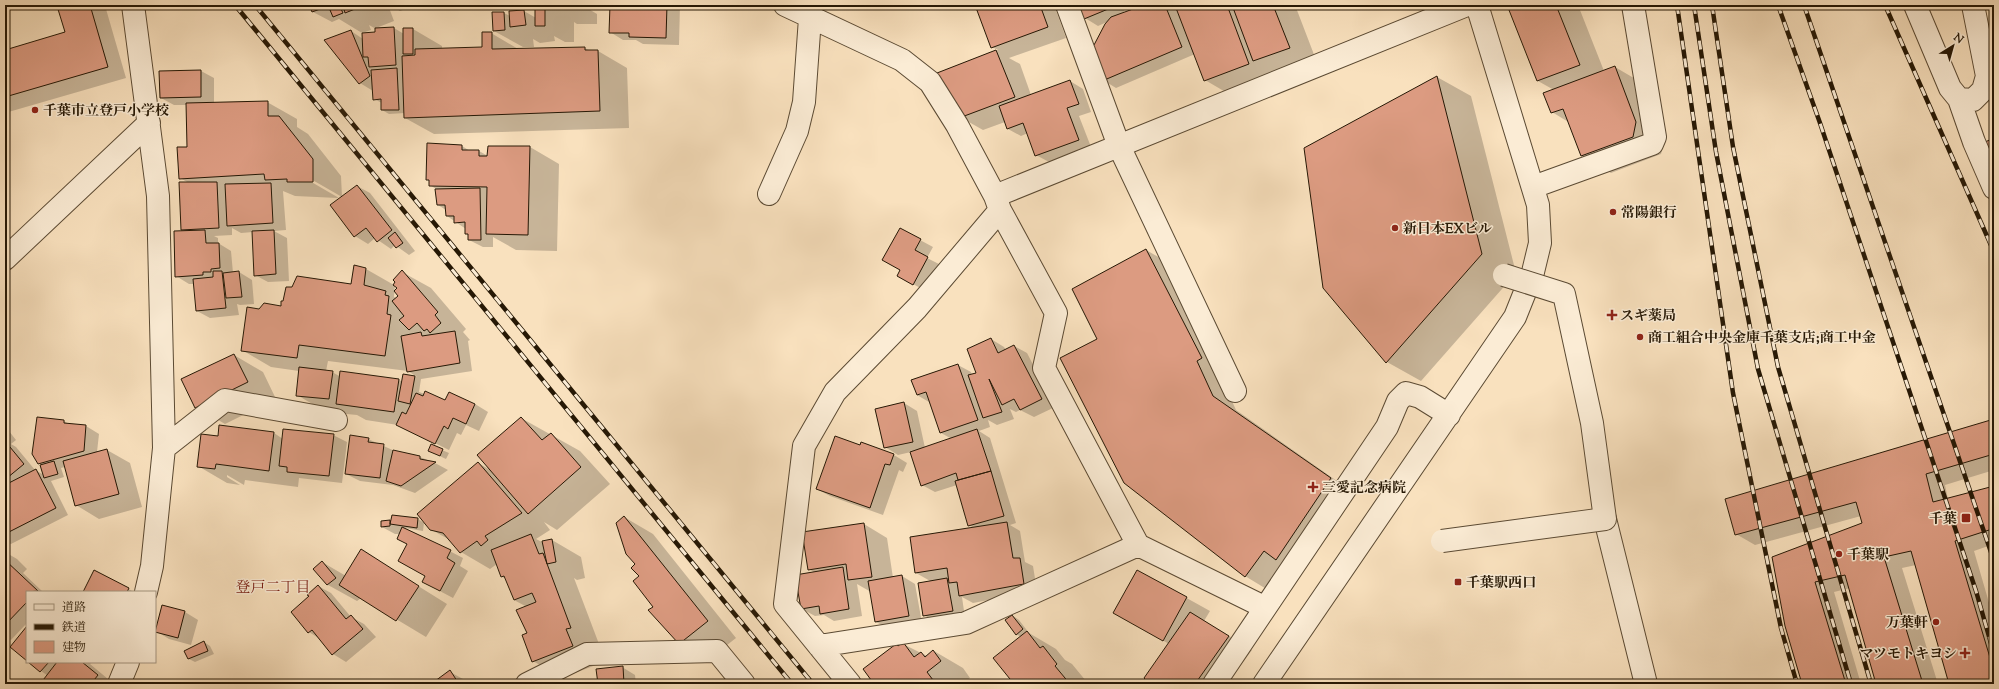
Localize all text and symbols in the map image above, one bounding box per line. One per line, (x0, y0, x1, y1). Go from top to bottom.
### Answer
north arrow (1933, 26, 1973, 66)
text: N (1949, 29, 1967, 48)
place label: 千葉市立登戸小学校 (43, 102, 169, 122)
marker: 千葉市立登戸小学校 (30, 105, 40, 115)
place label: 常陽銀行 (1621, 204, 1677, 224)
marker: 常陽銀行 (1608, 207, 1618, 217)
place label: 新日本EXビル (1403, 220, 1492, 240)
marker: 新日本EXビル (1390, 223, 1400, 233)
place label: スギ薬局 (1620, 307, 1676, 327)
marker: スギ薬局 (1607, 310, 1617, 320)
place label: 商工組合中央金庫千葉支店;商工中金 (1648, 329, 1876, 349)
marker: 商工組合中央金庫千葉支店;商工中金 (1635, 332, 1645, 342)
place label: 三愛記念病院 (1322, 479, 1406, 499)
marker: 三愛記念病院 (1307, 481, 1319, 493)
place label: 千葉 (1929, 510, 1957, 530)
marker: 千葉 (1960, 512, 1972, 524)
place label: 千葉駅 (1847, 546, 1889, 566)
marker: 千葉駅 (1834, 549, 1844, 559)
place label: 千葉駅西口 (1466, 574, 1536, 594)
marker: 千葉駅西口 (1453, 577, 1463, 587)
district label: 登戸二丁目 (235, 578, 311, 599)
legend (26, 591, 156, 663)
text: 道路 (62, 599, 86, 617)
place label: 万葉軒 (1886, 614, 1928, 634)
marker: 万葉軒 (1931, 617, 1941, 627)
text: 鉄道 (61, 619, 86, 637)
text: 建物 (62, 639, 86, 657)
place label: マツモトキヨシ (1859, 645, 1957, 665)
marker: マツモトキヨシ (1960, 648, 1970, 658)

